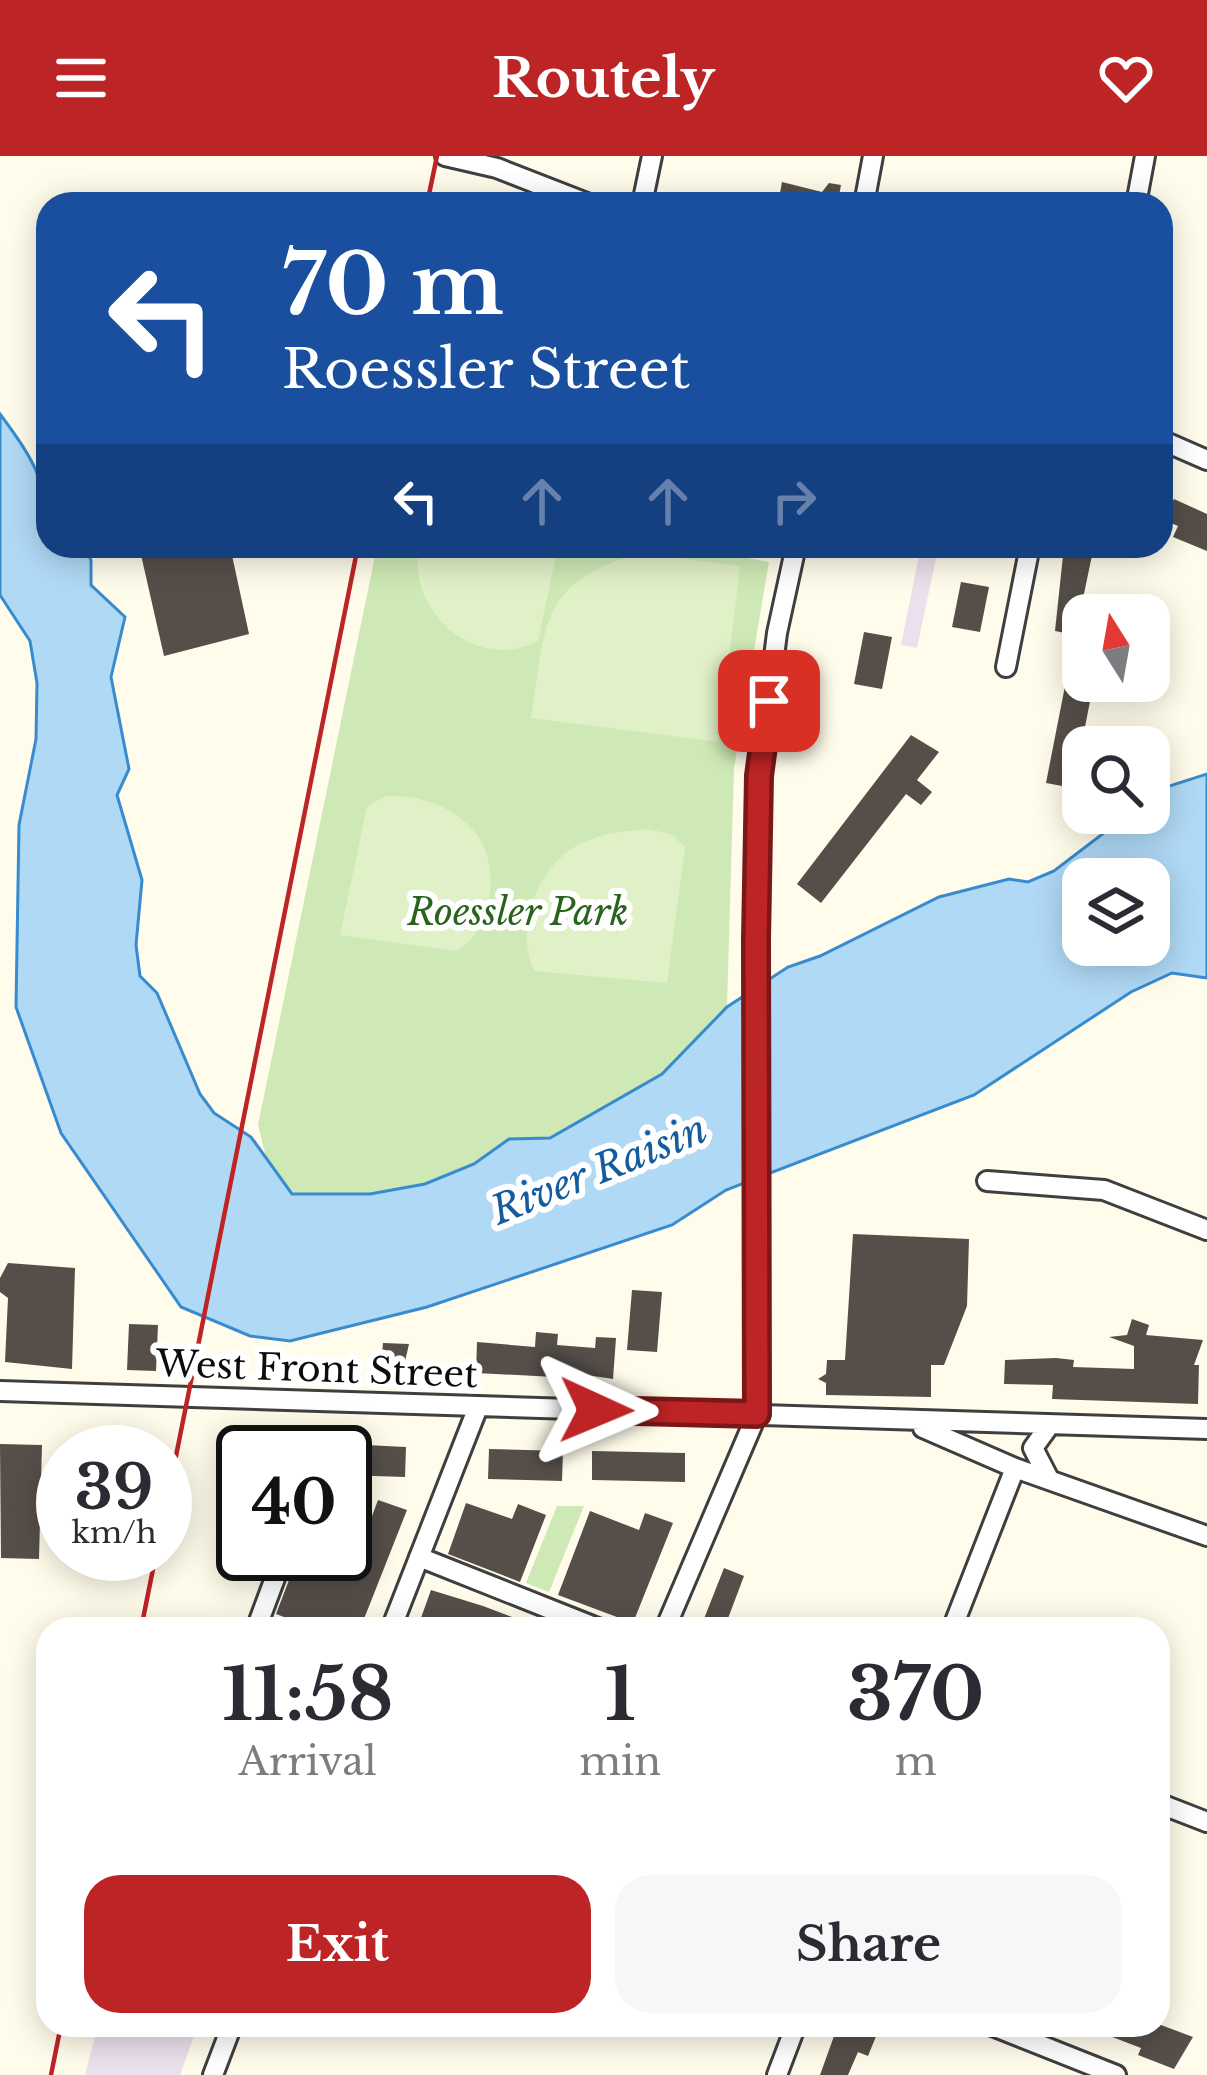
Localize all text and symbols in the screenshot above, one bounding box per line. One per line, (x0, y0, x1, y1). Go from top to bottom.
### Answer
icon: menu (48, 45, 114, 111)
text: Routely (492, 45, 715, 112)
icon: heart (1093, 45, 1159, 111)
text: 70 m (282, 233, 504, 337)
icon: left (84, 240, 240, 396)
text: Roessler Street (282, 336, 690, 403)
icon: left (383, 468, 449, 534)
icon: ahead (509, 468, 575, 534)
icon: ahead (635, 468, 701, 534)
icon: right (761, 468, 827, 534)
north arrow (1062, 594, 1170, 702)
map controls (1062, 594, 1170, 966)
pin (718, 650, 820, 752)
icon: arrive (736, 668, 802, 734)
button: search (1062, 726, 1170, 834)
button: layers (1062, 858, 1170, 966)
park label: Roessler Park (406, 890, 629, 935)
water label: River Raisin (483, 1104, 714, 1236)
street label: West Front Street (155, 1341, 479, 1397)
position arrow (533, 1347, 659, 1473)
speed limit sign: 40 (216, 1425, 372, 1581)
text: 39 (75, 1451, 153, 1525)
text: km/h (71, 1514, 157, 1551)
text: 11:58 (222, 1650, 393, 1739)
text: 1 (604, 1650, 636, 1739)
text: 370 (847, 1650, 984, 1739)
text: Arrival (239, 1737, 377, 1786)
text: min (579, 1737, 661, 1786)
text: m (895, 1737, 937, 1786)
button: Exit (84, 1875, 591, 2013)
button: Share (615, 1875, 1122, 2013)

